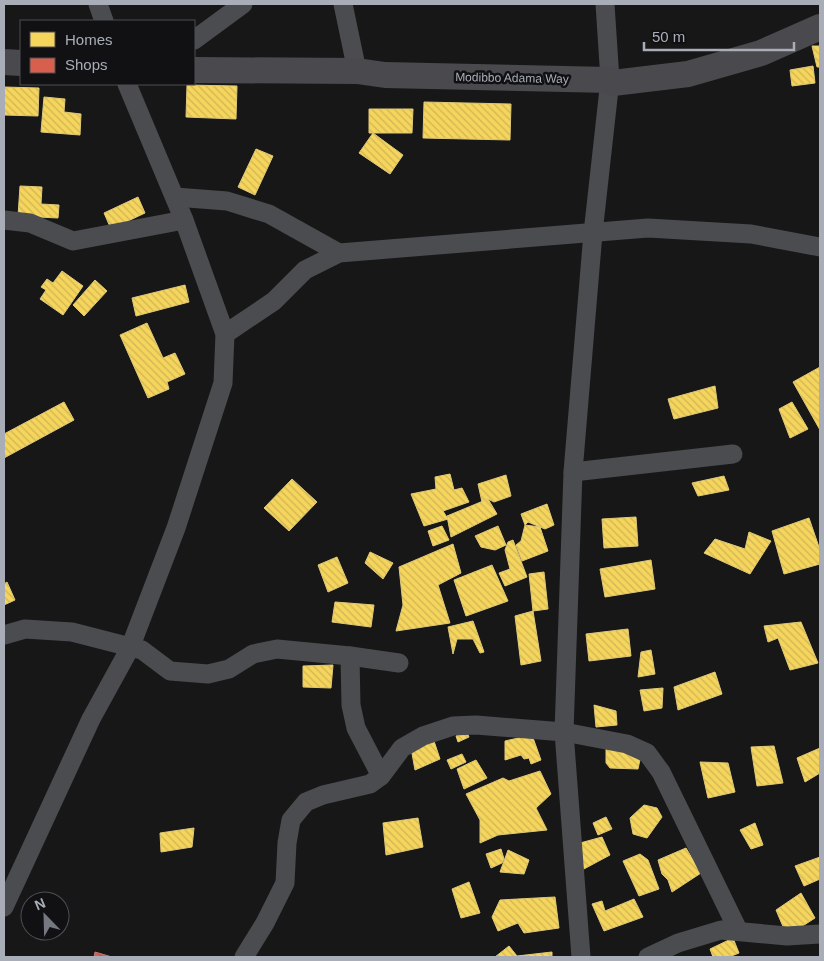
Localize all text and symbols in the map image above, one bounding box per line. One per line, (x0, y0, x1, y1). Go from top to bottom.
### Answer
legend (20, 20, 195, 85)
scale bar (644, 20, 794, 52)
text: 50 m (652, 28, 685, 45)
text: Homes (65, 31, 113, 48)
text: Shops (65, 56, 108, 73)
street label: Modibbo Adama Way (455, 70, 569, 86)
north arrow (20, 891, 70, 941)
text: N (32, 895, 48, 913)

